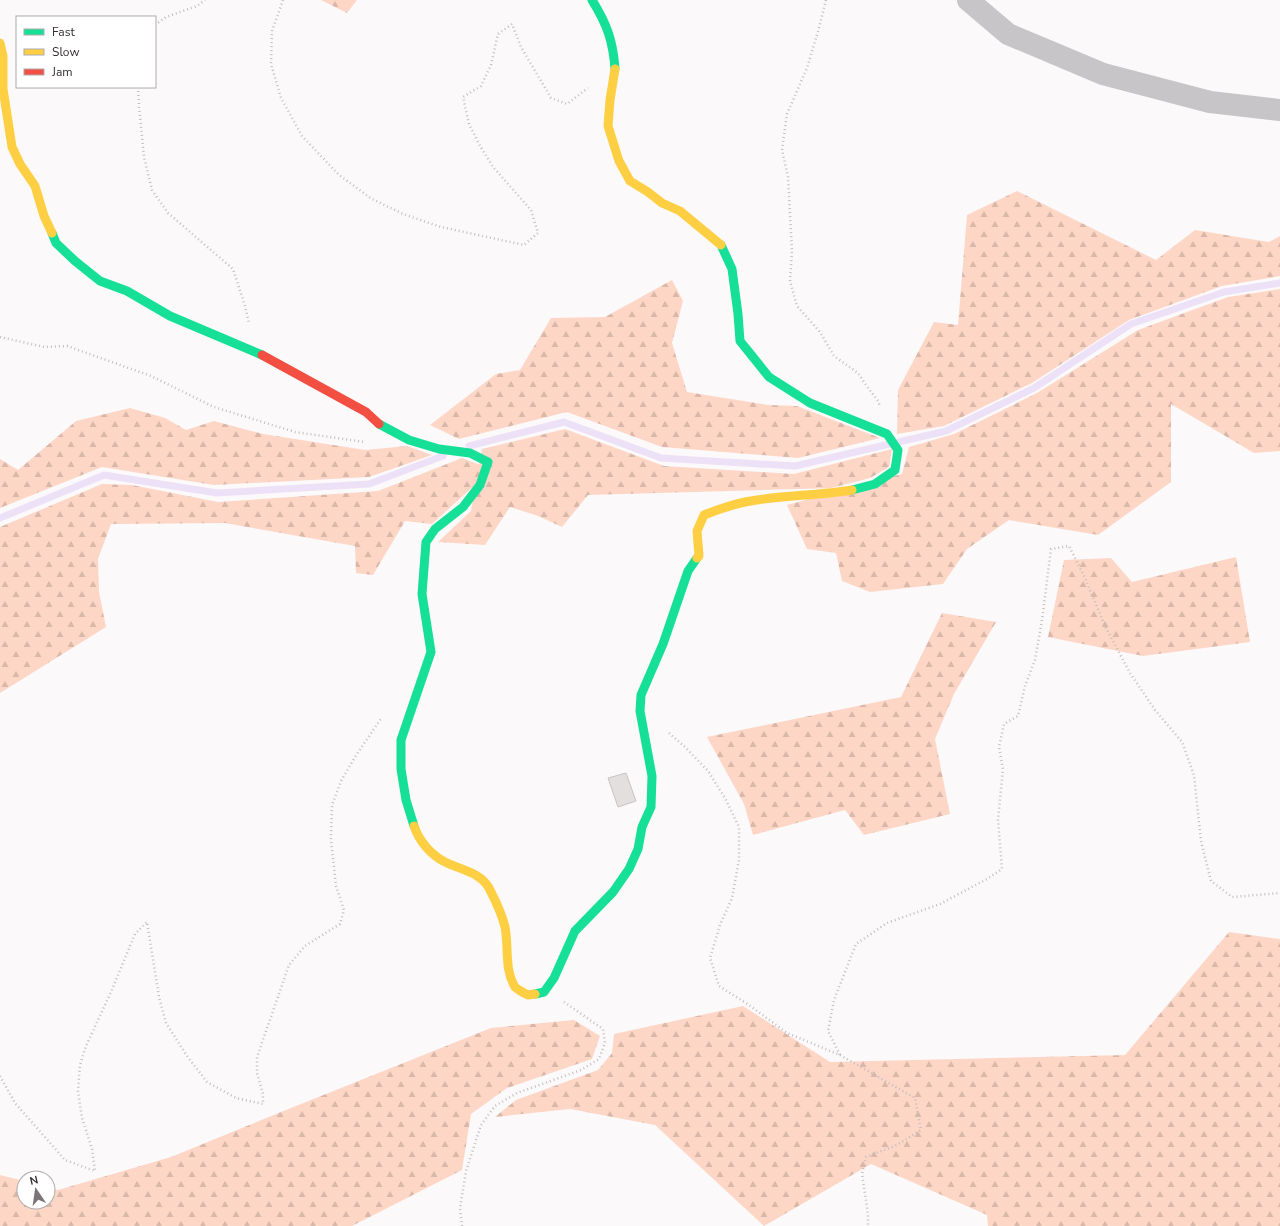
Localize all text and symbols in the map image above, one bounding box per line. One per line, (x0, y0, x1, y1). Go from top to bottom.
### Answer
legend (16, 16, 156, 88)
text: Fast (52, 24, 75, 40)
text: Slow (52, 44, 80, 60)
text: Jam (51, 64, 73, 80)
north arrow (16, 1170, 56, 1210)
text: N (28, 1173, 40, 1189)

